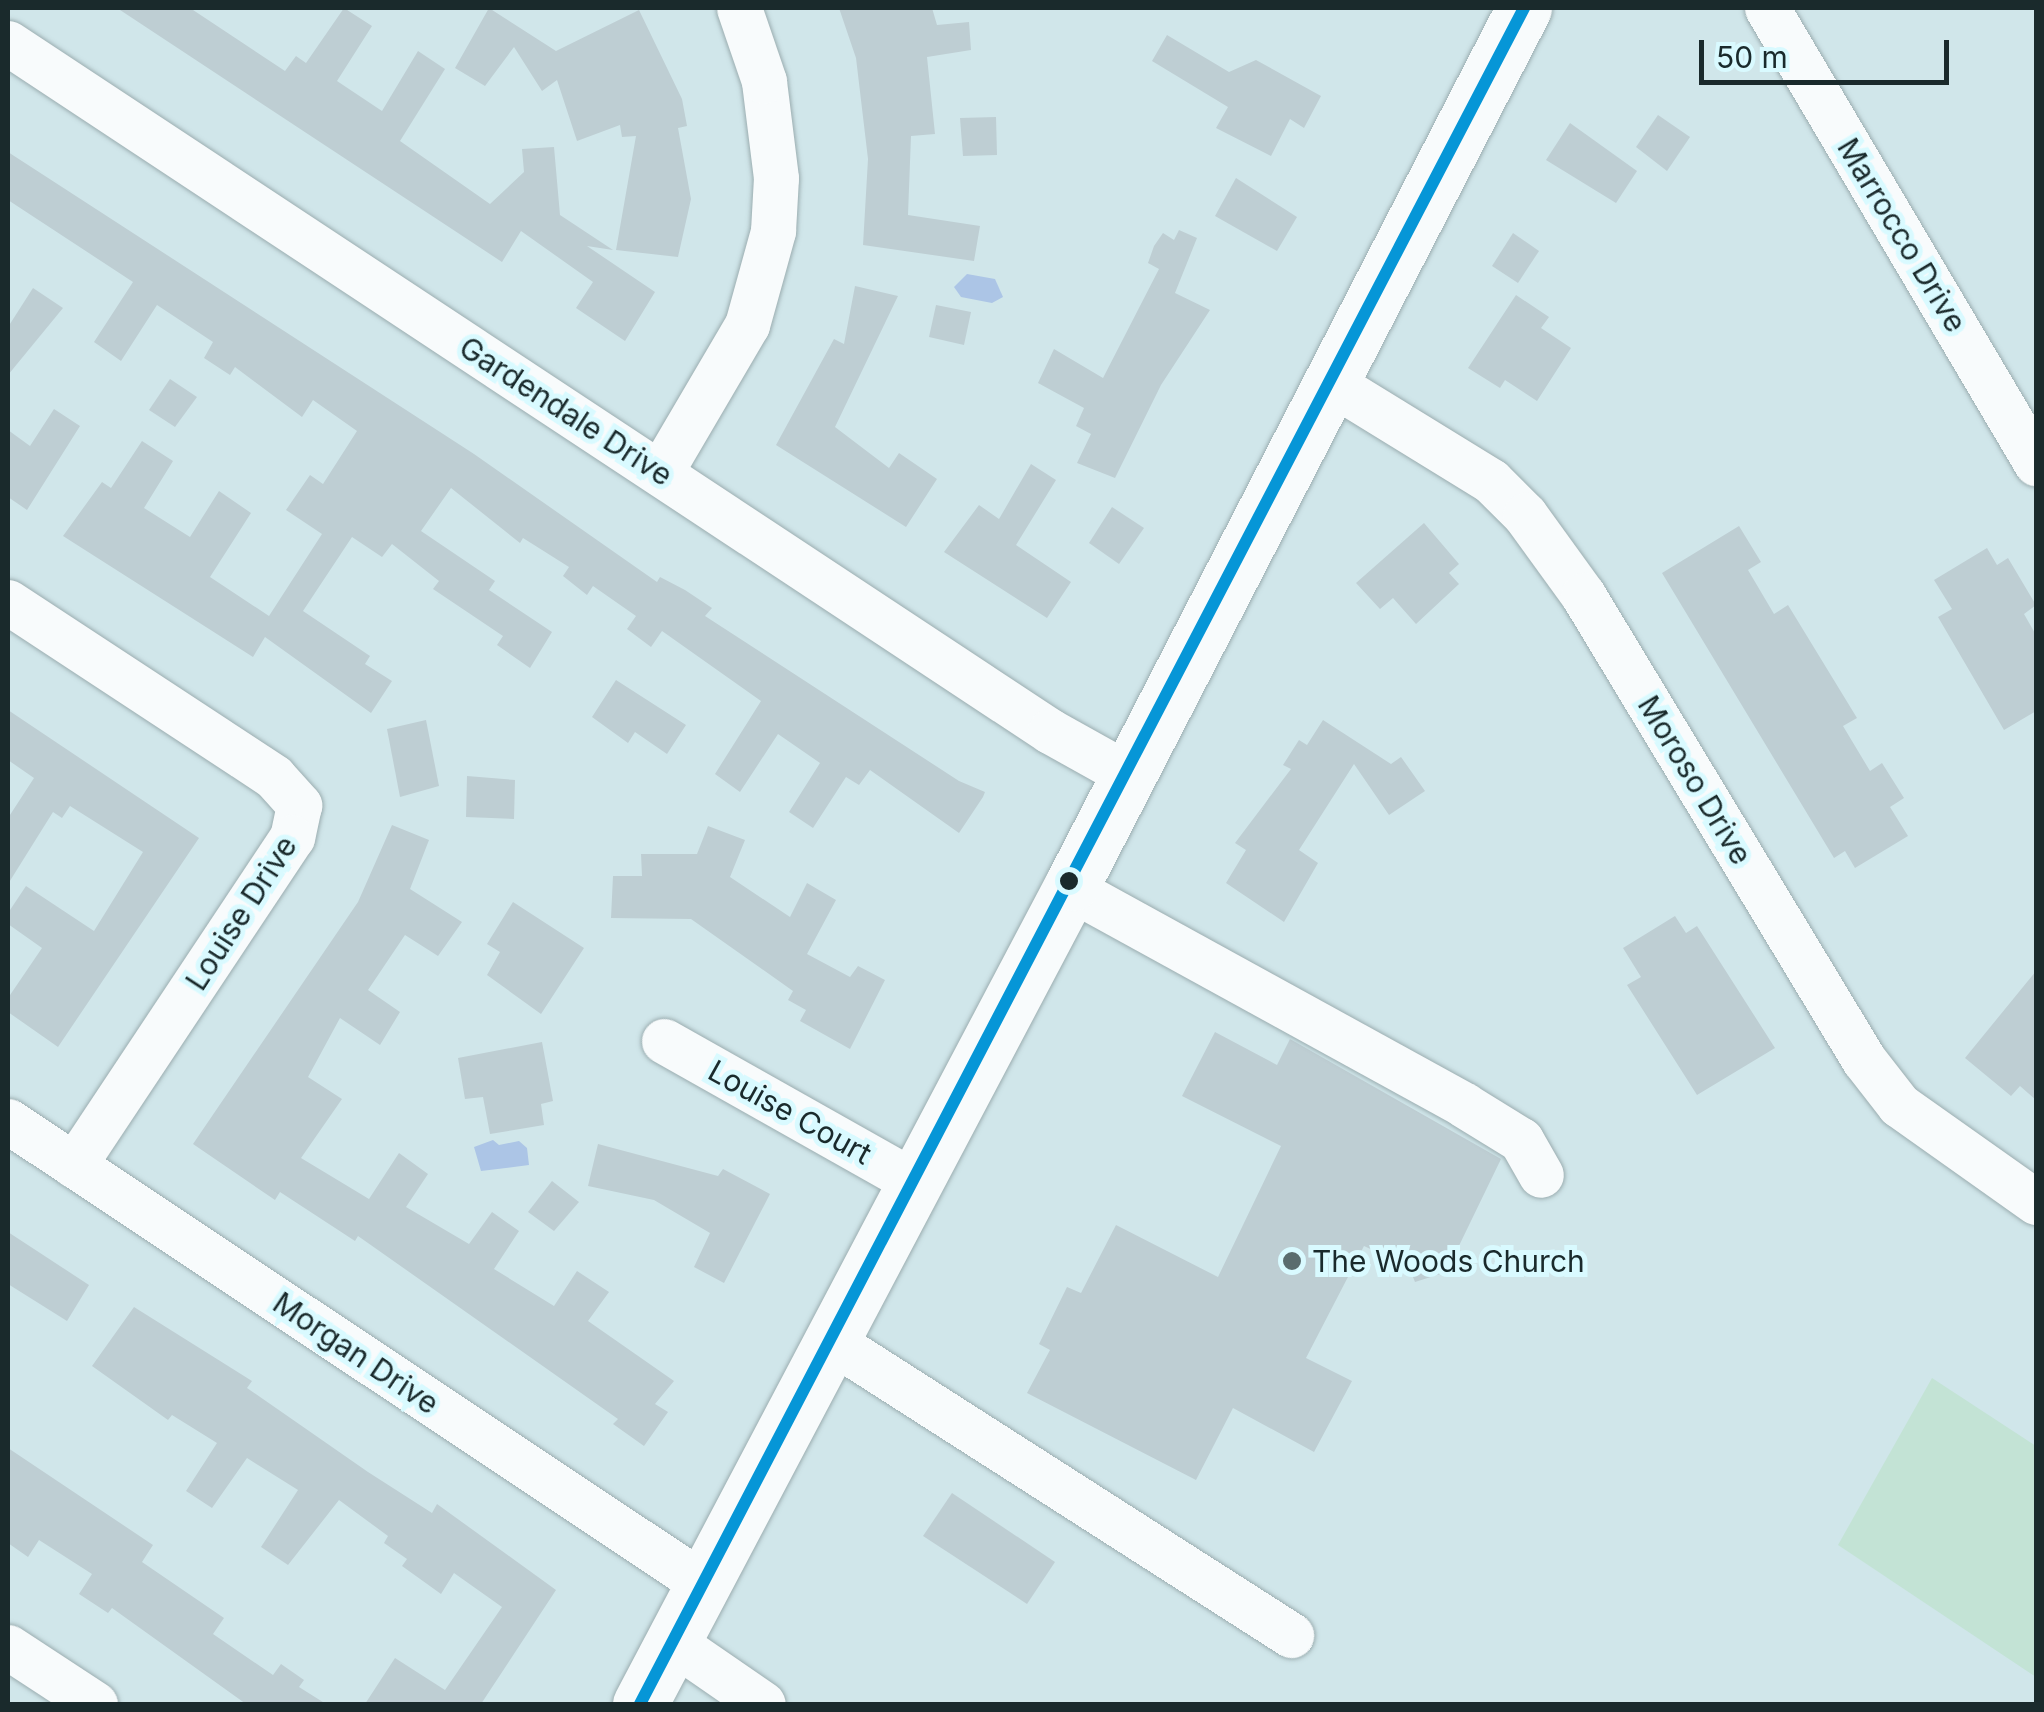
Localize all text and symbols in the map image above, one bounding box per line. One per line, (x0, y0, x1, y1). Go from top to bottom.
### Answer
scale bar (1704, 20, 1954, 82)
text: 50 m (1716, 39, 1788, 75)
street label: Marrocco Drive (1830, 132, 1974, 338)
street label: Gardendale Drive (453, 329, 679, 493)
street label: Moroso Drive (1630, 689, 1760, 871)
street label: Louise Drive (178, 829, 304, 997)
unlabelled marker (1059, 871, 1079, 891)
street label: Louise Court (702, 1052, 878, 1172)
place label: The Woods Church (1312, 1243, 1585, 1279)
marker: The Woods Church (1281, 1250, 1303, 1272)
street label: Morgan Drive (266, 1284, 446, 1422)

